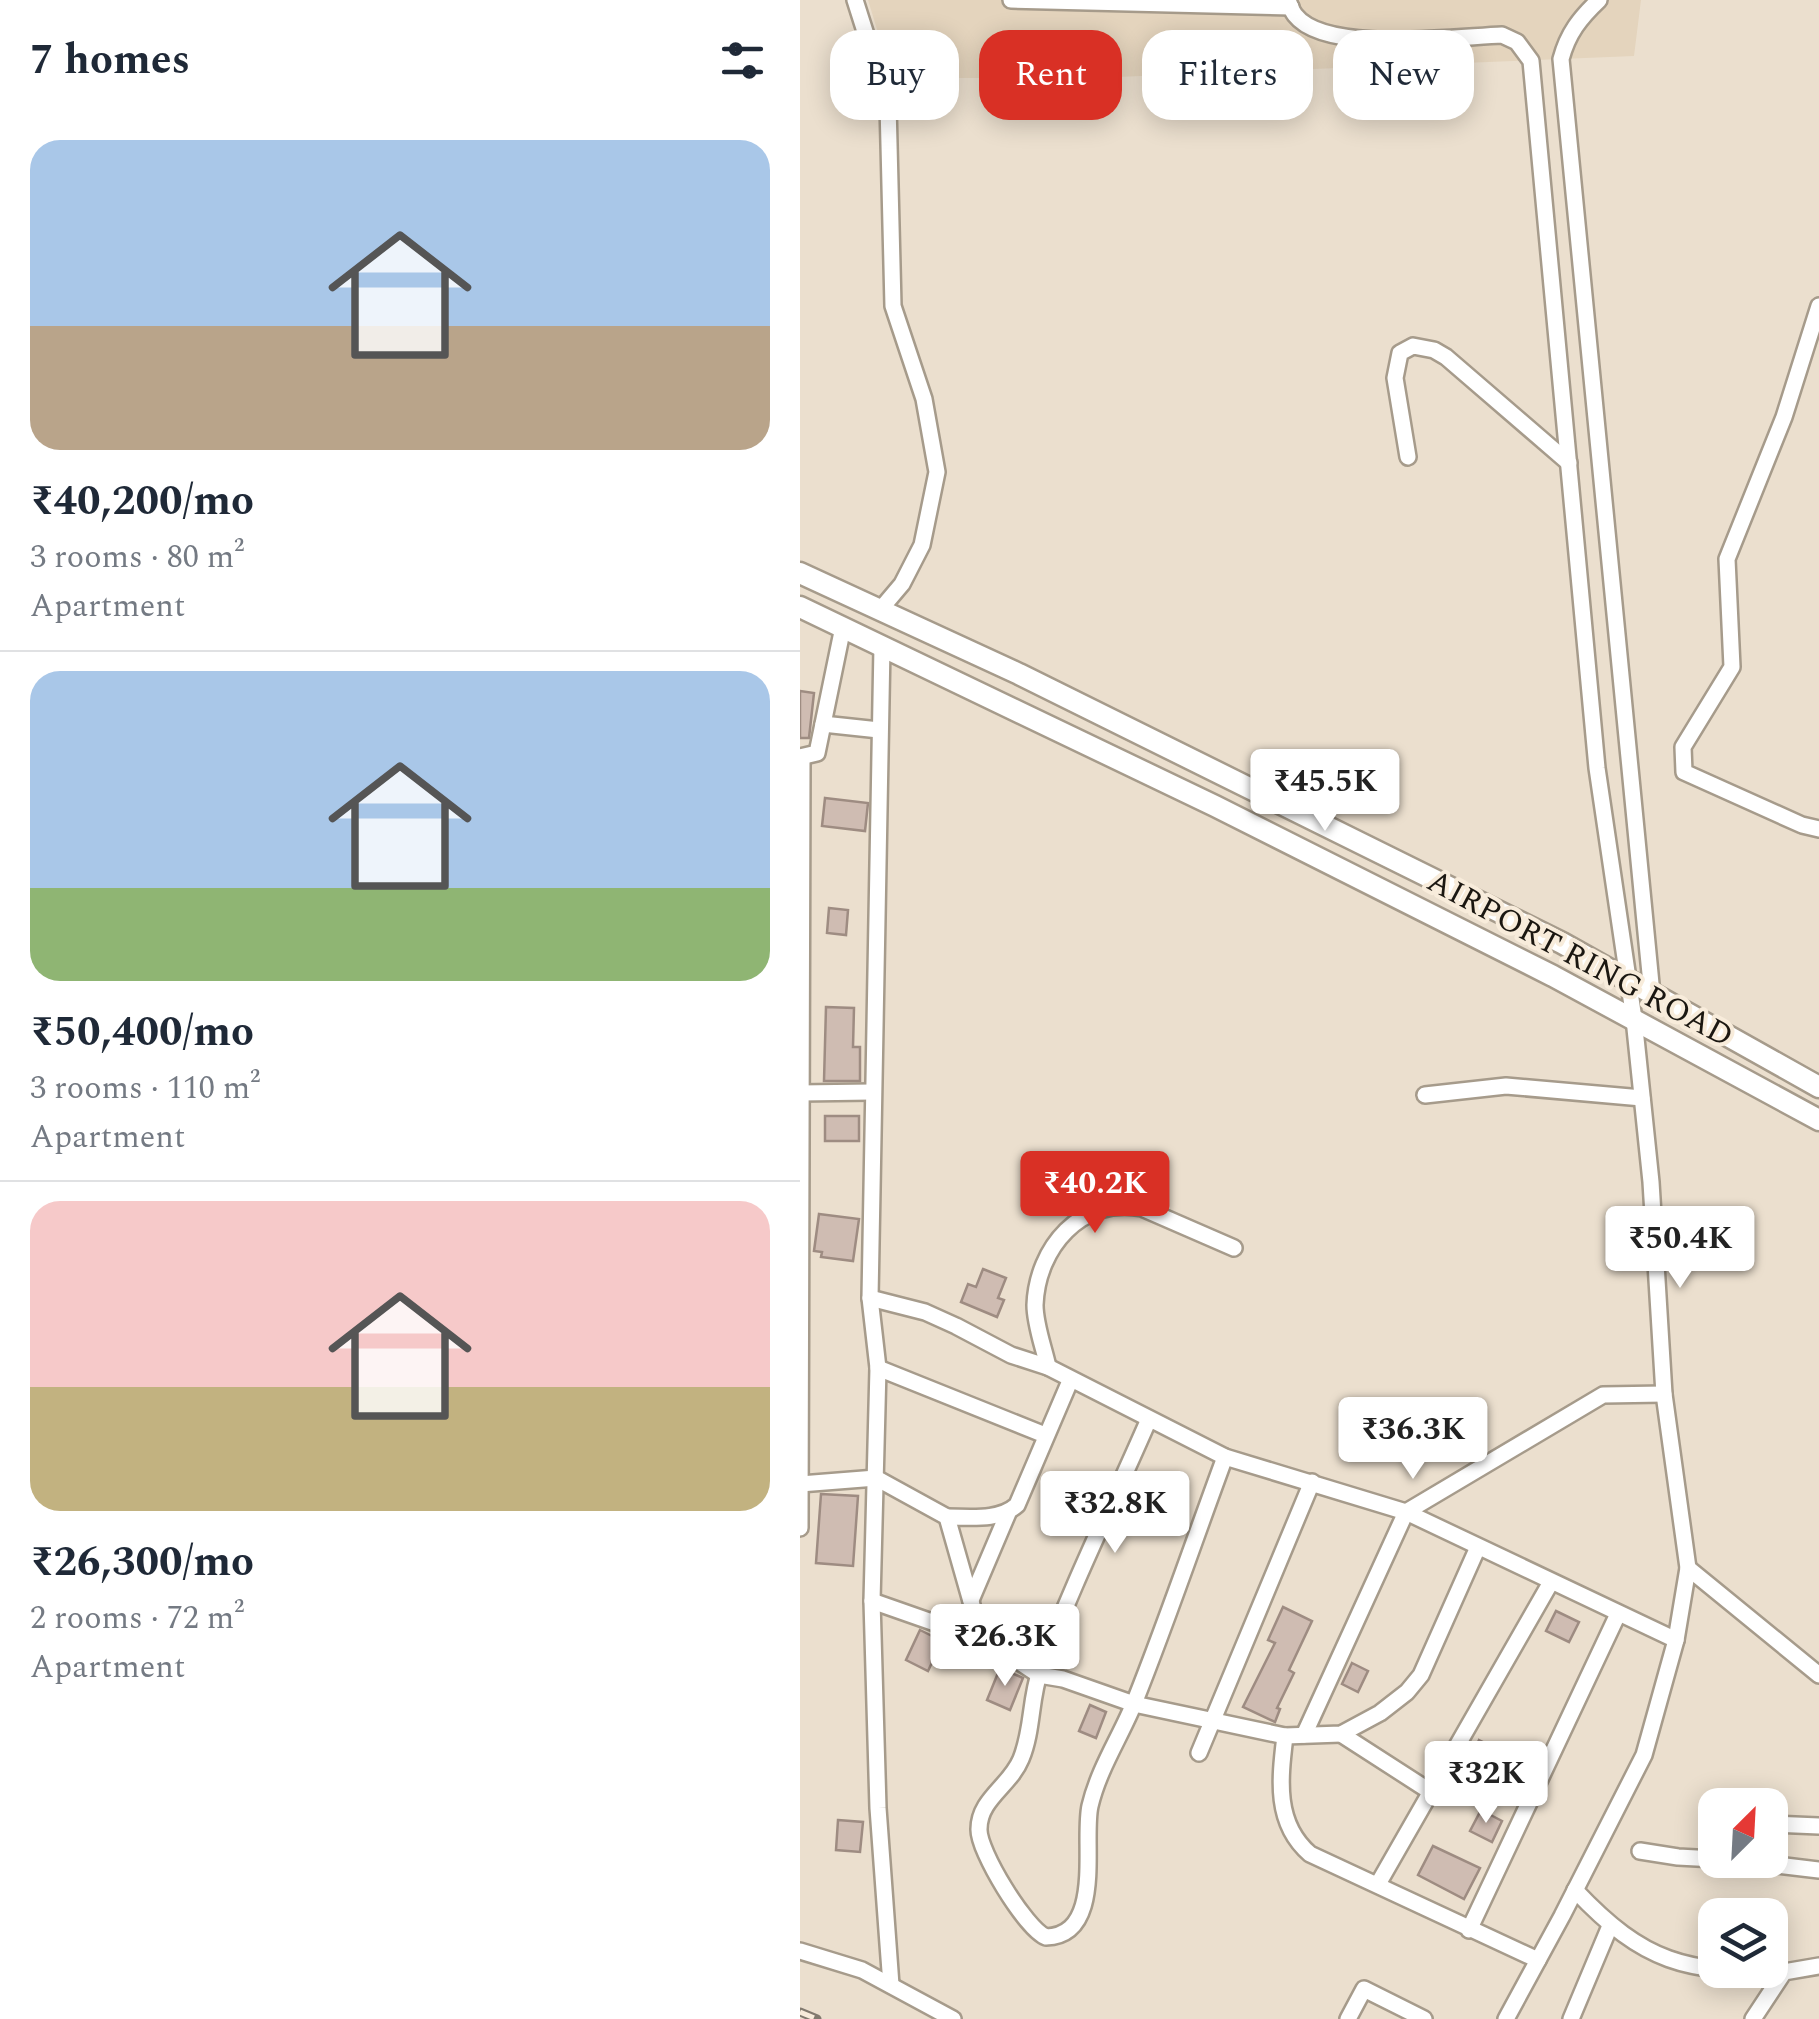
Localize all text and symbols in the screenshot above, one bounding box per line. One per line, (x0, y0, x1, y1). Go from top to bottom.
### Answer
text: 7 homes (30, 29, 190, 92)
chip: Buy (830, 30, 959, 120)
chip: Rent (979, 30, 1122, 120)
chip: Filters (1142, 30, 1313, 120)
chip: New (1333, 30, 1474, 120)
icon: filters (715, 33, 770, 88)
icon: home (310, 205, 490, 385)
text: ₹40,200/mo (30, 470, 254, 533)
text: 3 rooms · 80 m² (30, 533, 244, 582)
text: Apartment (30, 582, 185, 631)
icon: home (310, 736, 490, 916)
pin: ₹45.5K (1244, 749, 1406, 834)
text: ₹45.5K (1272, 757, 1378, 806)
street label: AIRPORT RING ROAD (1418, 857, 1742, 1061)
text: ₹50,400/mo (30, 1001, 254, 1064)
text: 3 rooms · 110 m² (30, 1064, 260, 1113)
text: Apartment (30, 1113, 185, 1162)
pin: ₹40.2K (1014, 1151, 1176, 1236)
text: ₹40.2K (1042, 1159, 1148, 1208)
pin: ₹50.4K (1599, 1206, 1761, 1291)
text: ₹50.4K (1627, 1214, 1733, 1263)
icon: home (310, 1266, 490, 1446)
pin: ₹36.3K (1332, 1397, 1494, 1482)
text: ₹36.3K (1360, 1405, 1466, 1454)
pin: ₹32.8K (1034, 1471, 1196, 1556)
text: ₹32.8K (1062, 1479, 1168, 1528)
text: ₹26,300/mo (30, 1531, 254, 1594)
text: 2 rooms · 72 m² (30, 1594, 244, 1643)
pin: ₹26.3K (924, 1604, 1086, 1689)
text: ₹26.3K (952, 1612, 1058, 1661)
text: Apartment (30, 1643, 185, 1692)
pin: ₹32K (1427, 1741, 1545, 1826)
text: ₹32K (1447, 1749, 1525, 1798)
north arrow (1698, 1788, 1788, 1878)
map controls (1698, 1788, 1788, 1988)
button: layers (1698, 1898, 1788, 1988)

